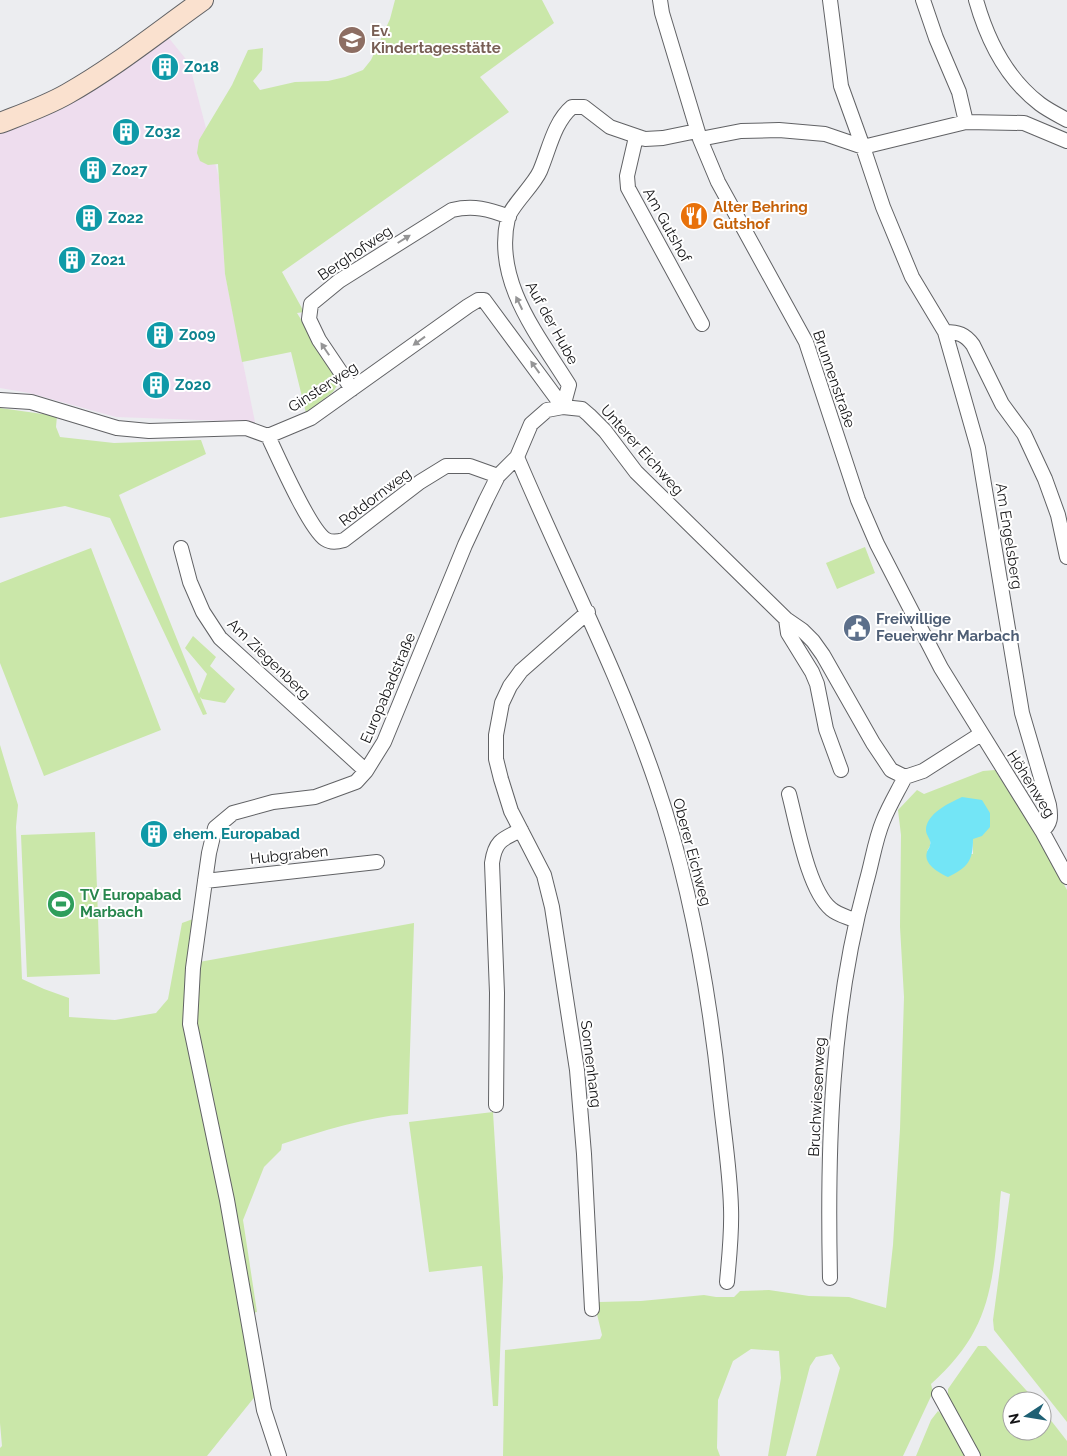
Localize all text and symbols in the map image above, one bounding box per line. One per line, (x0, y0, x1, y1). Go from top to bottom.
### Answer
place label: Ev. Kindertagesstätte (371, 22, 501, 57)
school or university icon: Ev. Kindertagesstätte (337, 25, 367, 55)
building icon: Z018 (150, 52, 180, 82)
place label: Z018 (184, 58, 219, 76)
building icon: Z032 (111, 117, 141, 147)
place label: Z032 (145, 123, 180, 141)
building icon: Z027 (78, 155, 108, 185)
place label: Z027 (112, 161, 148, 179)
street label: Am Gutshof (639, 185, 695, 266)
place label: Alter Behring Gutshof (713, 198, 808, 233)
restaurant icon: Alter Behring Gutshof (679, 201, 709, 231)
building icon: Z022 (74, 203, 104, 233)
place label: Z022 (108, 209, 144, 227)
street label: Berghofweg (314, 222, 396, 284)
one-way arrow (398, 234, 411, 244)
building icon: Z021 (57, 245, 87, 275)
place label: Z021 (91, 251, 126, 269)
street label: Auf der Hube (522, 278, 582, 368)
one-way arrow (515, 296, 523, 310)
building icon: Z009 (145, 320, 175, 350)
place label: Z009 (179, 326, 216, 344)
street label: Brunnenstraße (809, 328, 859, 430)
one-way arrow (412, 336, 426, 346)
one-way arrow (320, 342, 330, 356)
street label: Ginsterweg (285, 358, 361, 416)
one-way arrow (530, 360, 540, 374)
building icon: Z020 (141, 370, 171, 400)
place label: Z020 (175, 376, 211, 394)
street label: Unterer Eichweg (597, 401, 687, 499)
street label: Rotdornweg (335, 464, 415, 530)
street label: Am Engelsberg (992, 482, 1026, 590)
place label: Freiwillige Feuerwehr Marbach (876, 610, 1020, 645)
public building icon: Freiwillige Feuerwehr Marbach (842, 613, 872, 643)
street label: Am Ziegenberg (224, 615, 314, 703)
street label: Europabadstraße (357, 630, 420, 746)
street label: Höhenweg (1003, 747, 1059, 821)
street label: Oberer Eichweg (669, 796, 715, 908)
building icon: ehem. Europabad (139, 819, 169, 849)
place label: ehem. Europabad (173, 825, 300, 843)
street label: Hubgraben (249, 842, 329, 868)
place label: TV Europabad Marbach (80, 886, 182, 921)
sports icon: TV Europabad Marbach (46, 889, 76, 919)
street label: Sonnenhang (577, 1019, 605, 1109)
street label: Bruchwiesenweg (805, 1037, 829, 1157)
north arrow (1002, 1391, 1052, 1441)
text: N (1005, 1412, 1023, 1426)

